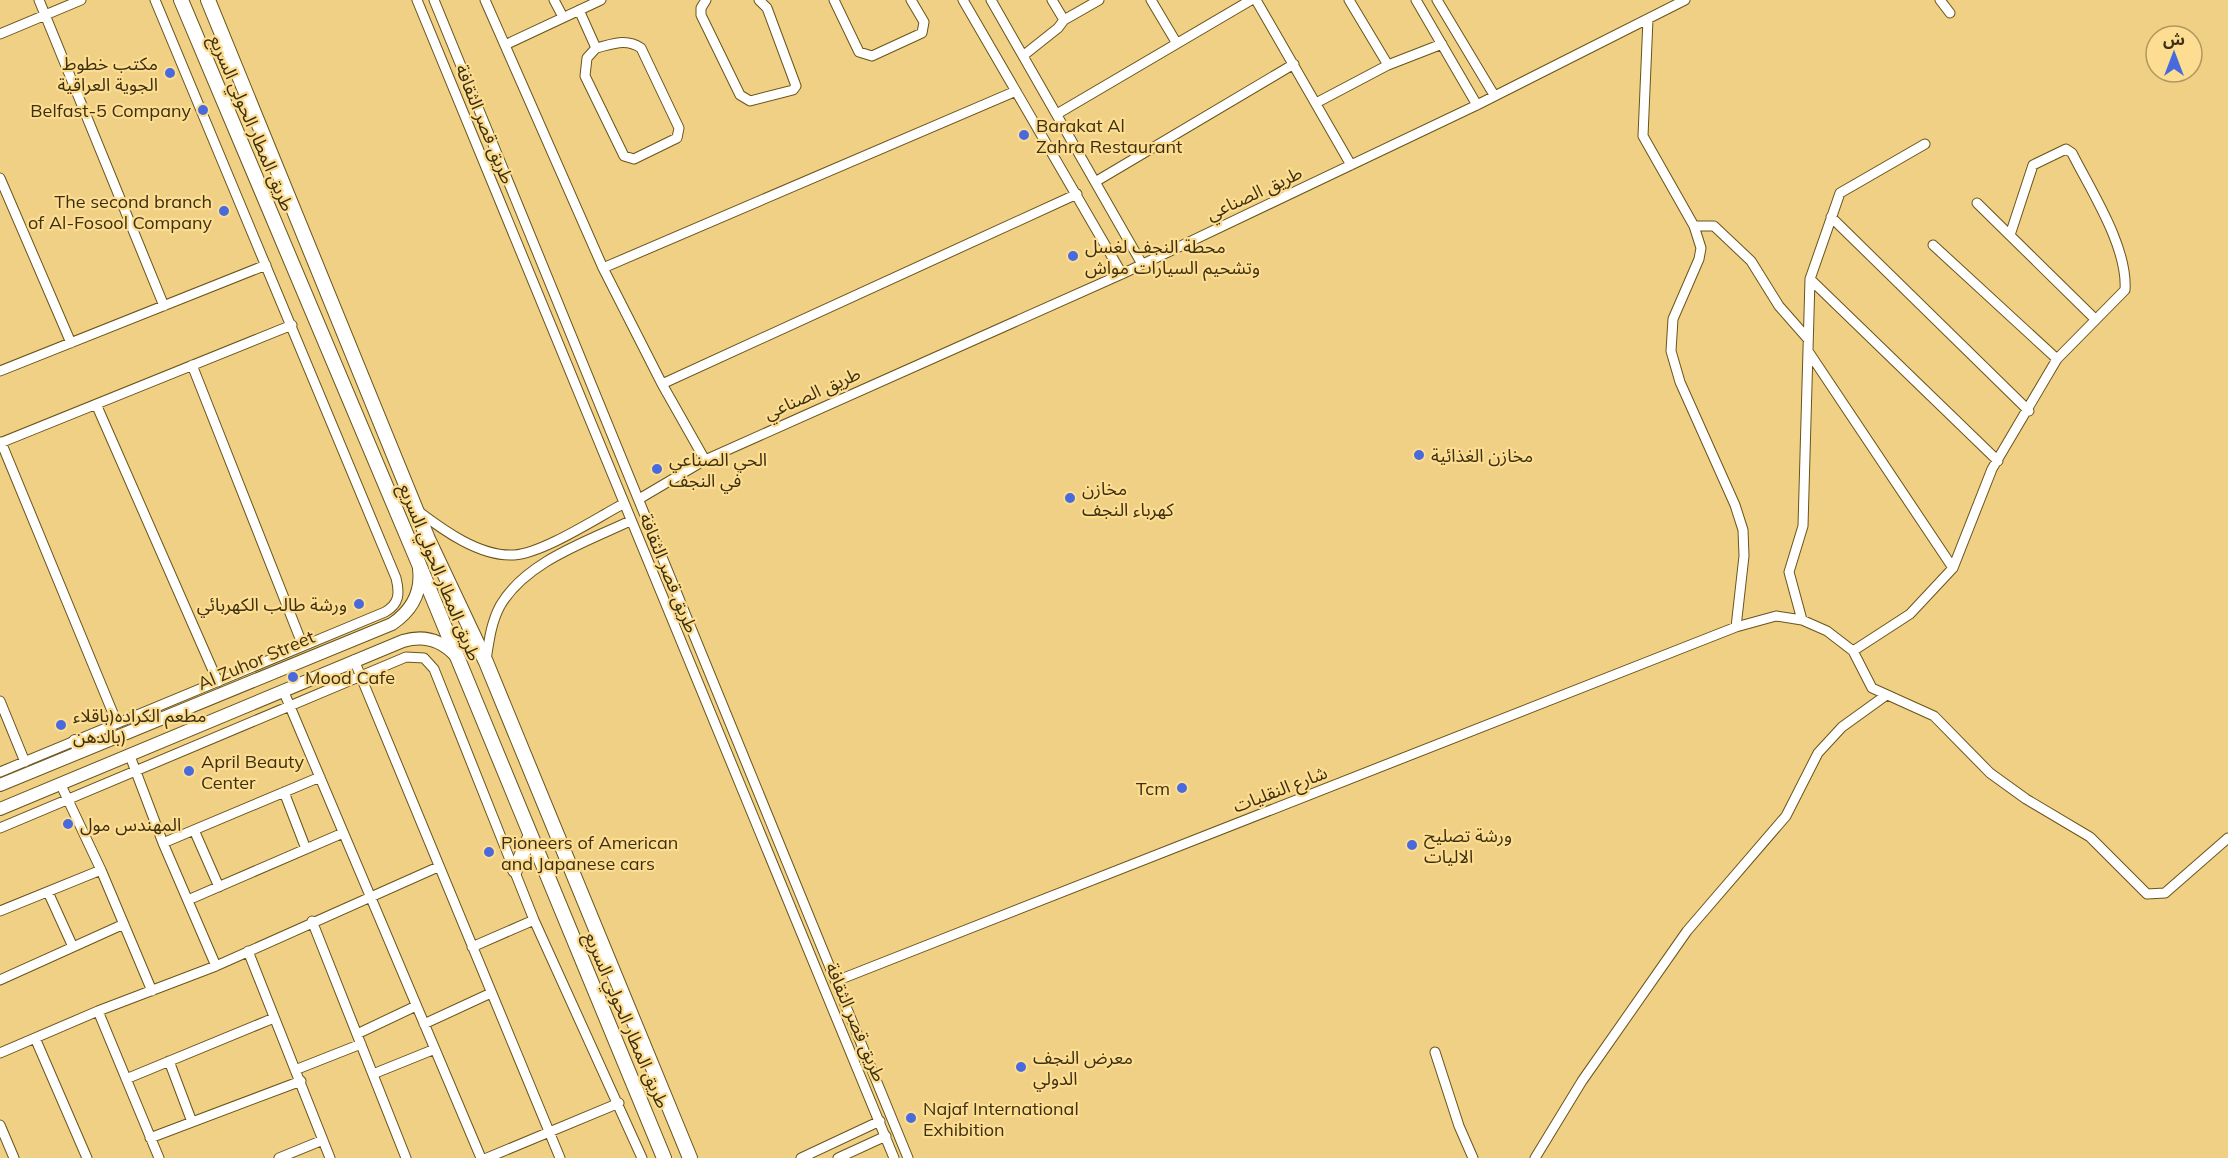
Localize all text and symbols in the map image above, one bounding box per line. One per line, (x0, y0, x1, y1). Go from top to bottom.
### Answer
north arrow (2144, 24, 2204, 84)
text: ش (2163, 29, 2185, 49)
street label: طريق المطار الحولي السريع (202, 31, 300, 216)
place label: مكتب خطوط الجوية العراقية (57, 52, 158, 96)
street label: طريق قصر الثقافة (451, 61, 519, 187)
marker: مكتب خطوط الجوية العراقية (163, 66, 177, 80)
place label: Belfast-5 Company (30, 99, 191, 122)
marker: Belfast-5 Company (196, 103, 210, 117)
place label: Barakat Al Zahra Restaurant (1036, 114, 1182, 158)
marker: Barakat Al Zahra Restaurant (1017, 128, 1031, 142)
street label: طريق الصناعي (1202, 161, 1307, 227)
place label: The second branch of Al-Fosool Company (28, 190, 212, 234)
marker: The second branch of Al-Fosool Company (217, 204, 231, 218)
place label: محطة النجف لغسل وتشحيم السيارات مواش (1085, 235, 1260, 281)
marker: محطة النجف لغسل وتشحيم السيارات مواش (1066, 249, 1080, 263)
street label: طريق الصناعي (760, 362, 865, 426)
place label: مخازن الغذائية (1431, 444, 1533, 467)
place label: الحي الصناعي في النجف (669, 448, 767, 494)
marker: مخازن الغذائية (1412, 448, 1426, 462)
marker: الحي الصناعي في النجف (650, 462, 664, 476)
place label: مخازن كهرباء النجف (1082, 477, 1174, 521)
street label: طريق المطار الحولي السريع (391, 480, 486, 665)
marker: مخازن كهرباء النجف (1063, 491, 1077, 505)
street label: طريق قصر الثقافة (635, 510, 703, 636)
place label: ورشة طالب الكهربائي (197, 593, 347, 618)
marker: ورشة طالب الكهربائي (352, 597, 366, 611)
street label: Al Zuhor Street (194, 625, 318, 695)
place label: Mood Cafe (305, 666, 395, 689)
marker: Mood Cafe (286, 670, 300, 684)
place label: مطعم الكراده(باقلاء بالدهن) (73, 704, 206, 748)
marker: مطعم الكراده(باقلاء بالدهن) (54, 718, 68, 732)
place label: April Beauty Center (201, 750, 304, 794)
street label: شارع النقليات (1230, 761, 1331, 820)
marker: April Beauty Center (182, 764, 196, 778)
place label: Tcm (1136, 777, 1170, 800)
marker: Tcm (1175, 781, 1189, 795)
place label: المهندس مول (80, 813, 181, 836)
marker: المهندس مول (61, 817, 75, 831)
place label: ورشة تصليح الاليات (1424, 824, 1512, 868)
place label: Pioneers of American and Japanese cars (501, 831, 678, 875)
marker: ورشة تصليح الاليات (1405, 838, 1419, 852)
marker: Pioneers of American and Japanese cars (482, 845, 496, 859)
street label: طريق المطار الحولي السريع (577, 928, 675, 1113)
street label: طريق قصر الثقافة (821, 959, 891, 1085)
place label: معرض النجف الدولي (1033, 1046, 1133, 1092)
marker: معرض النجف الدولي (1014, 1060, 1028, 1074)
place label: Najaf International Exhibition (923, 1097, 1079, 1141)
marker: Najaf International Exhibition (904, 1111, 918, 1125)

